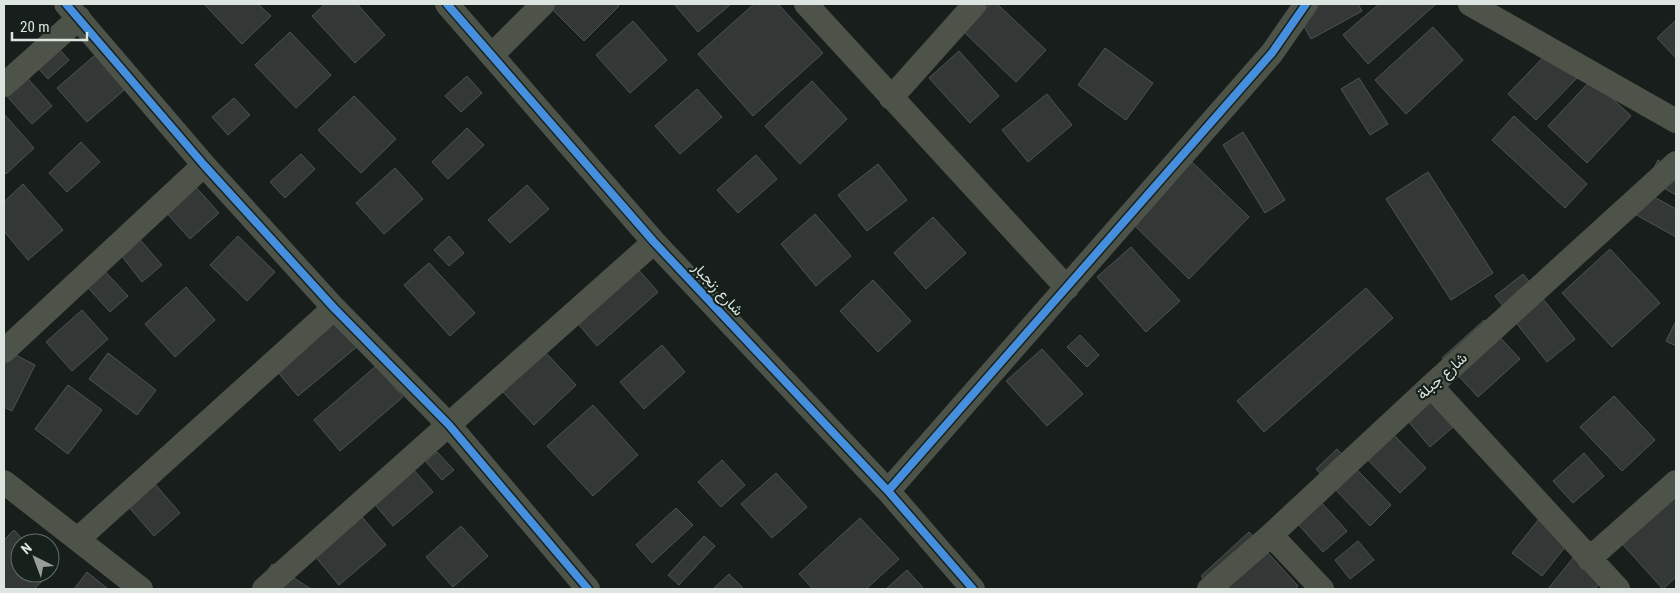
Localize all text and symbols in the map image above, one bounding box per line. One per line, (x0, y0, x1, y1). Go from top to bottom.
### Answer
scale bar (12, 10, 88, 42)
text: 20 m (20, 18, 50, 36)
street label: شارع زنجبار (687, 258, 747, 321)
street label: شارع جبلة (1413, 349, 1472, 405)
north arrow (10, 533, 60, 583)
text: N (18, 540, 35, 557)

